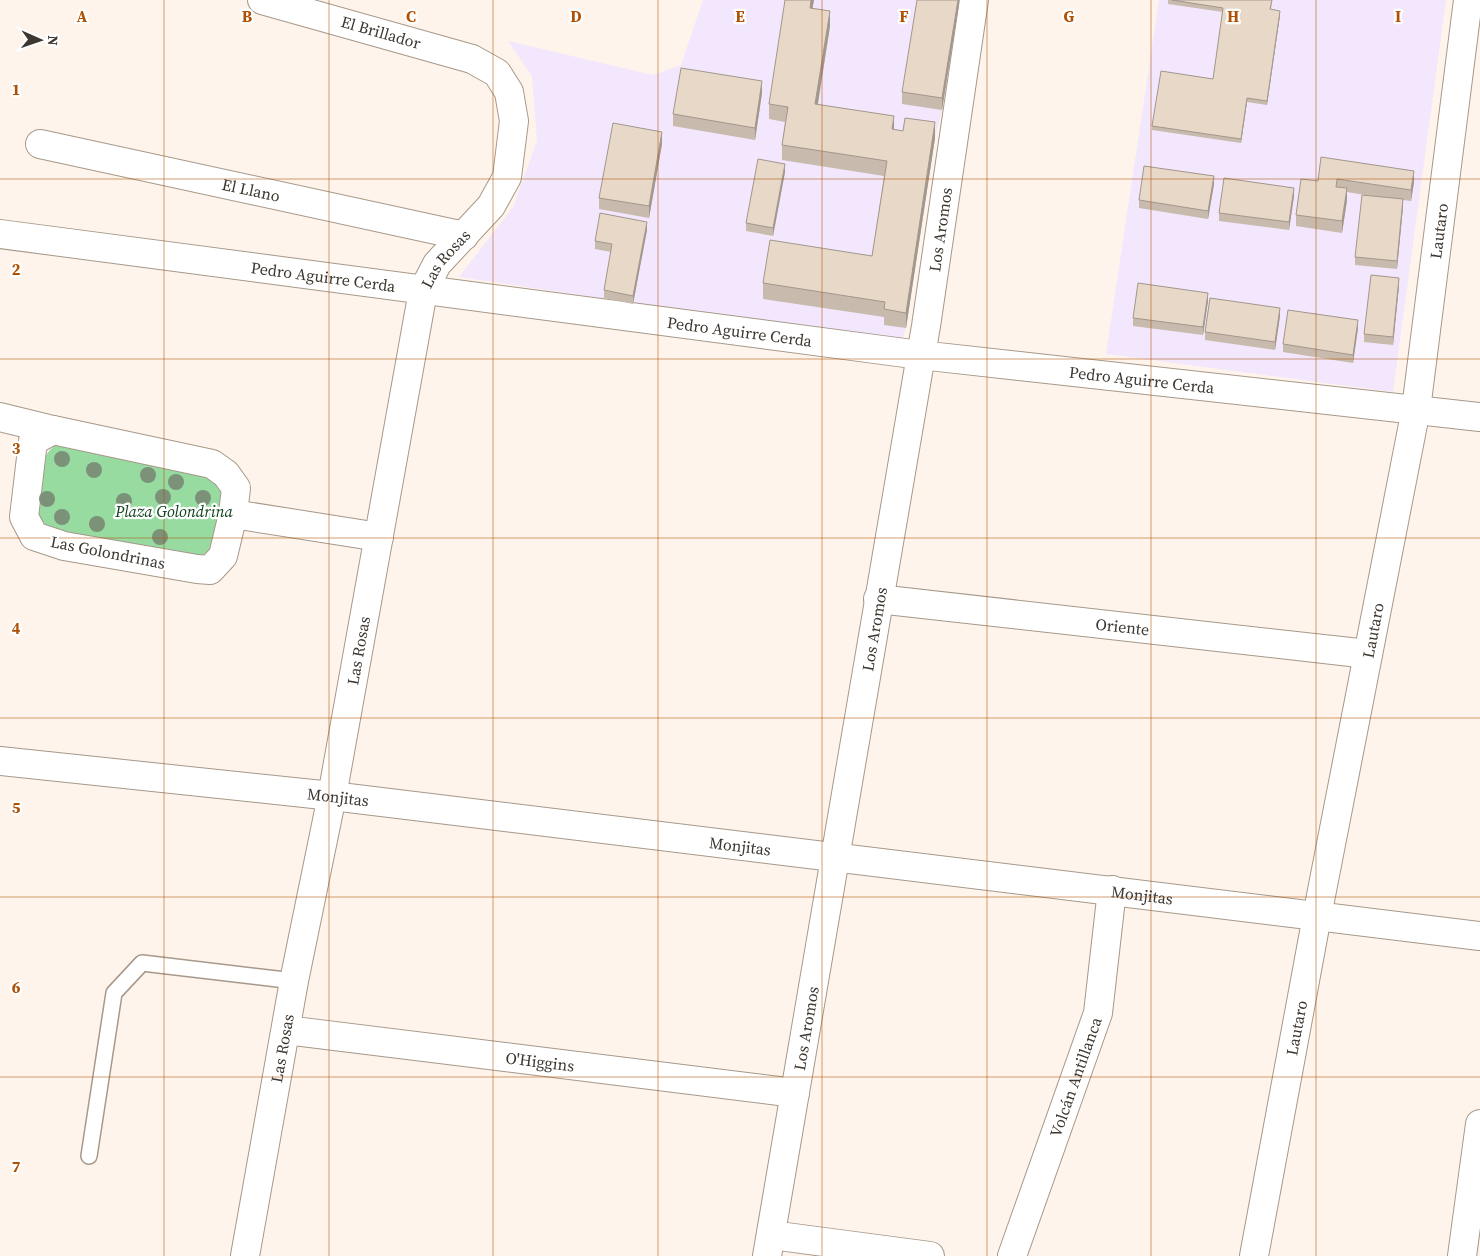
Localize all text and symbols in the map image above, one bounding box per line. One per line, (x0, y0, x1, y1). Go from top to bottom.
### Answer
text: A (77, 5, 88, 27)
text: B (242, 5, 253, 27)
text: C (406, 5, 416, 27)
text: D (570, 5, 582, 27)
text: E (735, 5, 745, 27)
text: F (899, 5, 909, 27)
text: G (1064, 5, 1075, 27)
text: H (1227, 5, 1239, 27)
text: I (1395, 5, 1401, 27)
street label: El Brillador (339, 10, 424, 54)
north arrow (15, 15, 65, 65)
text: N (43, 35, 63, 46)
text: 1 (12, 78, 20, 100)
street label: El Llano (220, 173, 282, 207)
street label: Los Aromos (923, 186, 957, 273)
street label: Lautaro (1424, 202, 1453, 260)
street label: Las Rosas (415, 224, 475, 292)
street label: Pedro Aguirre Cerda (250, 256, 398, 297)
text: 2 (12, 258, 21, 280)
street label: Pedro Aguirre Cerda (666, 311, 814, 352)
street label: Pedro Aguirre Cerda (1068, 361, 1216, 399)
text: 3 (12, 437, 21, 459)
park label: Plaza Golondrina (114, 500, 234, 522)
street label: Las Golondrinas (49, 530, 167, 574)
street label: Los Aromos (856, 585, 892, 673)
street label: Lautaro (1357, 601, 1389, 660)
street label: Oriente (1094, 612, 1151, 640)
street label: Las Rosas (341, 614, 375, 687)
text: 4 (12, 617, 21, 639)
street label: Monjitas (306, 782, 370, 811)
text: 5 (12, 796, 21, 818)
street label: Monjitas (708, 831, 772, 860)
street label: Monjitas (1110, 880, 1174, 909)
text: 6 (12, 976, 21, 998)
street label: Los Aromos (788, 984, 824, 1072)
street label: Lautaro (1280, 998, 1312, 1057)
street label: Las Rosas (265, 1012, 299, 1084)
street label: Volcán Antillanca (1044, 1013, 1107, 1140)
street label: O'Higgins (504, 1046, 576, 1077)
text: 7 (12, 1155, 21, 1177)

